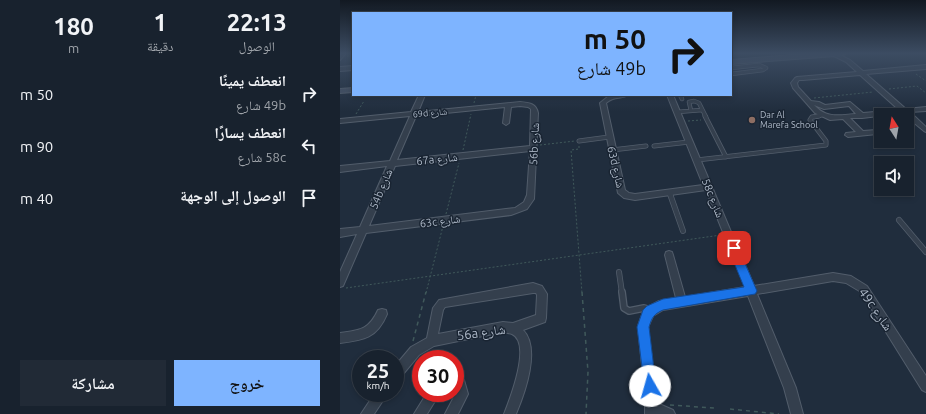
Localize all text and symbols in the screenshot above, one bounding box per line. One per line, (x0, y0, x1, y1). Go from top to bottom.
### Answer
text: 1 (154, 9, 167, 36)
text: 22:13 (227, 9, 287, 36)
text: 180 (53, 13, 94, 40)
text: 50 m (584, 23, 646, 54)
icon: right (660, 28, 712, 80)
text: دقيقة (147, 39, 174, 53)
text: الوصول (239, 39, 275, 53)
text: m (68, 41, 79, 55)
text: 49b شارع (577, 58, 646, 78)
text: انعطف يمينًا (219, 72, 286, 89)
icon: right (298, 83, 320, 105)
text: 50 m (20, 86, 53, 103)
text: 49b شارع (236, 98, 286, 112)
street label: 69d شارع (412, 107, 448, 120)
north arrow (874, 108, 914, 148)
map controls (874, 108, 914, 196)
place label: Dar Al Marefa School (760, 110, 818, 130)
marker: Dar Al Marefa School (747, 115, 757, 125)
street label: 56b شارع (527, 123, 542, 165)
text: انعطف يسارًا (214, 124, 286, 141)
icon: left (298, 135, 320, 157)
text: 90 m (20, 138, 53, 155)
street label: 63d شارع (604, 145, 627, 189)
text: 58c شارع (238, 150, 286, 164)
street label: 67a شارع (416, 151, 458, 168)
button: sound (874, 156, 914, 196)
street label: 54b شارع (367, 167, 396, 211)
street label: 58c شارع (699, 177, 726, 220)
text: الوصول إلى الوجهة (180, 187, 286, 204)
icon: arrive (298, 187, 320, 209)
text: 40 m (20, 190, 53, 207)
street label: 63c شارع (419, 213, 461, 230)
pin (717, 231, 751, 265)
icon: arrive (723, 237, 745, 259)
street label: 49c شارع (854, 285, 896, 335)
street label: 56a شارع (456, 322, 507, 345)
speed limit sign: 30 (412, 350, 464, 402)
text: 25 (367, 359, 389, 382)
button: مشاركة (20, 360, 166, 406)
button: خروج (174, 360, 320, 406)
position arrow (629, 365, 671, 407)
text: km/h (366, 380, 390, 391)

